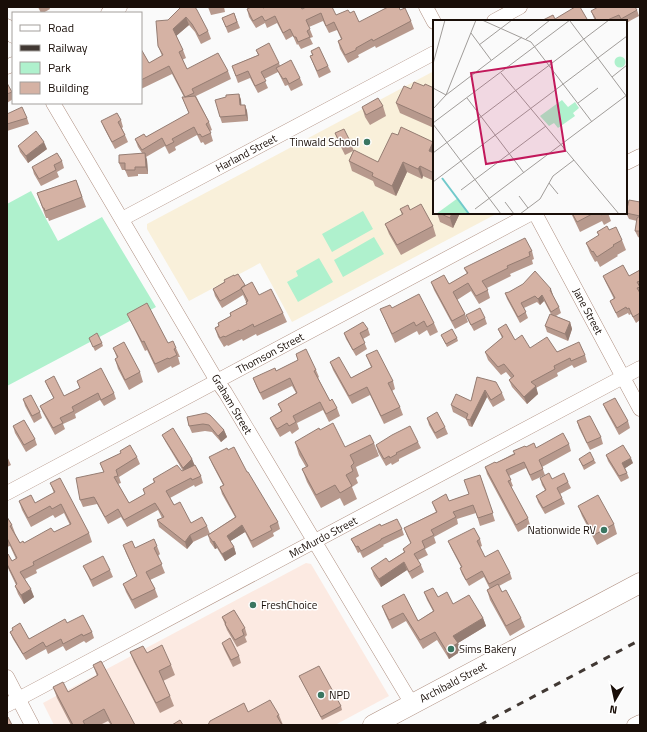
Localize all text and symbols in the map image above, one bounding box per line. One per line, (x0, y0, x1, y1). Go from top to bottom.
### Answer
legend (12, 12, 142, 104)
text: Road (48, 18, 74, 37)
inset map (433, 20, 627, 214)
text: Railway (48, 38, 88, 57)
text: Park (48, 58, 71, 77)
text: Building (48, 78, 89, 97)
street label: Harland Street (213, 130, 280, 176)
place label: Tinwald School (290, 134, 359, 150)
marker: Tinwald School (362, 137, 372, 147)
street label: Jane Street (569, 285, 607, 337)
street label: Thomson Street (233, 328, 307, 378)
street label: Graham Street (208, 371, 256, 437)
street label: McMurdo Street (286, 512, 360, 562)
place label: Nationwide RV (527, 522, 597, 538)
marker: Nationwide RV (599, 525, 609, 535)
place label: FreshChoice (261, 597, 318, 613)
marker: FreshChoice (248, 600, 258, 610)
place label: Sims Bakery (459, 641, 517, 657)
marker: Sims Bakery (446, 644, 456, 654)
street label: Archibald Street (417, 658, 489, 706)
north arrow (595, 680, 635, 720)
place label: NPD (329, 687, 350, 703)
marker: NPD (316, 690, 326, 700)
text: N (608, 701, 618, 718)

